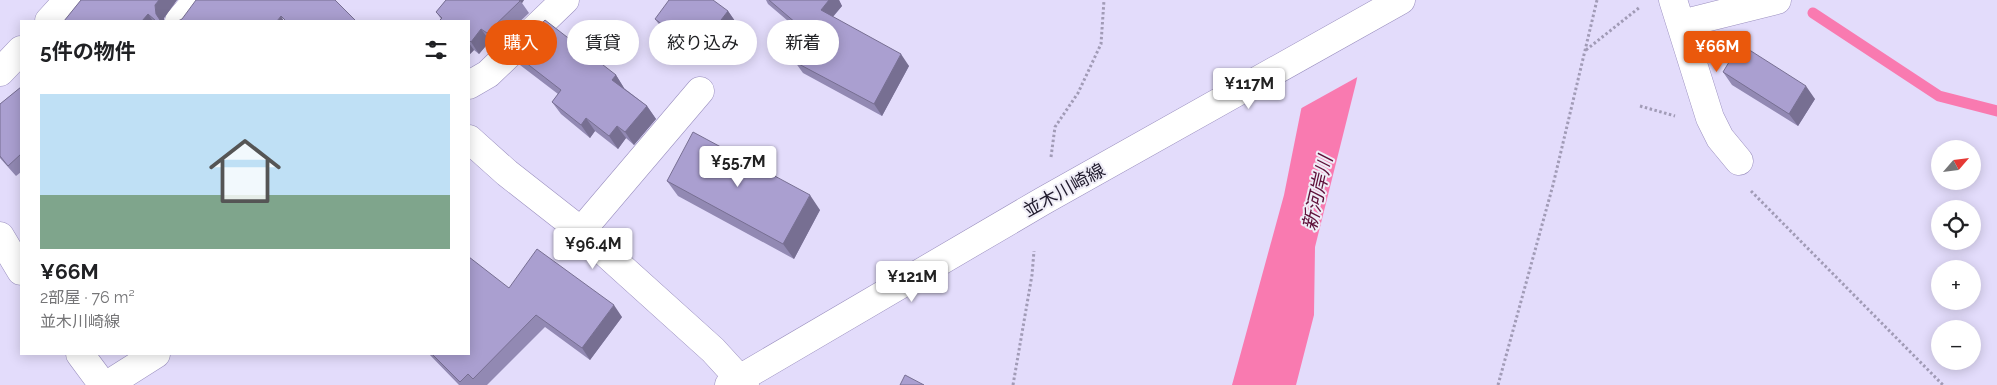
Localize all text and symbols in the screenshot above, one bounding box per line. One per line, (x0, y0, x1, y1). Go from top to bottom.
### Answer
chip: 購入 (485, 20, 557, 65)
chip: 賃貸 (567, 20, 639, 65)
chip: 絞り込み (649, 20, 757, 65)
chip: 新着 (767, 20, 839, 65)
pin: ¥66M (1687, 30, 1747, 73)
icon: filters (422, 36, 450, 64)
text: ¥66M (1695, 37, 1739, 56)
text: 5件の物件 (40, 39, 136, 64)
pin: ¥117M (1214, 68, 1284, 110)
text: ¥117M (1224, 74, 1274, 93)
icon: home (200, 126, 290, 216)
north arrow (1931, 140, 1981, 190)
map controls (1931, 140, 1981, 370)
pin: ¥55.7M (697, 146, 779, 188)
text: ¥55.7M (710, 152, 766, 171)
water label: 新河岸川 (1298, 152, 1337, 233)
street label: 並木川崎線 (1020, 159, 1108, 221)
button: locate (1931, 200, 1981, 250)
pin: ¥96.4M (552, 228, 634, 270)
text: ¥96.4M (564, 234, 622, 253)
text: ¥66M (40, 259, 99, 284)
pin: ¥121M (877, 260, 947, 303)
button: + (1931, 260, 1981, 310)
text: ¥121M (887, 267, 937, 286)
text: 2部屋 · 76 m² (40, 288, 135, 307)
text: 並木川崎線 (40, 312, 120, 331)
button: − (1931, 320, 1981, 370)

